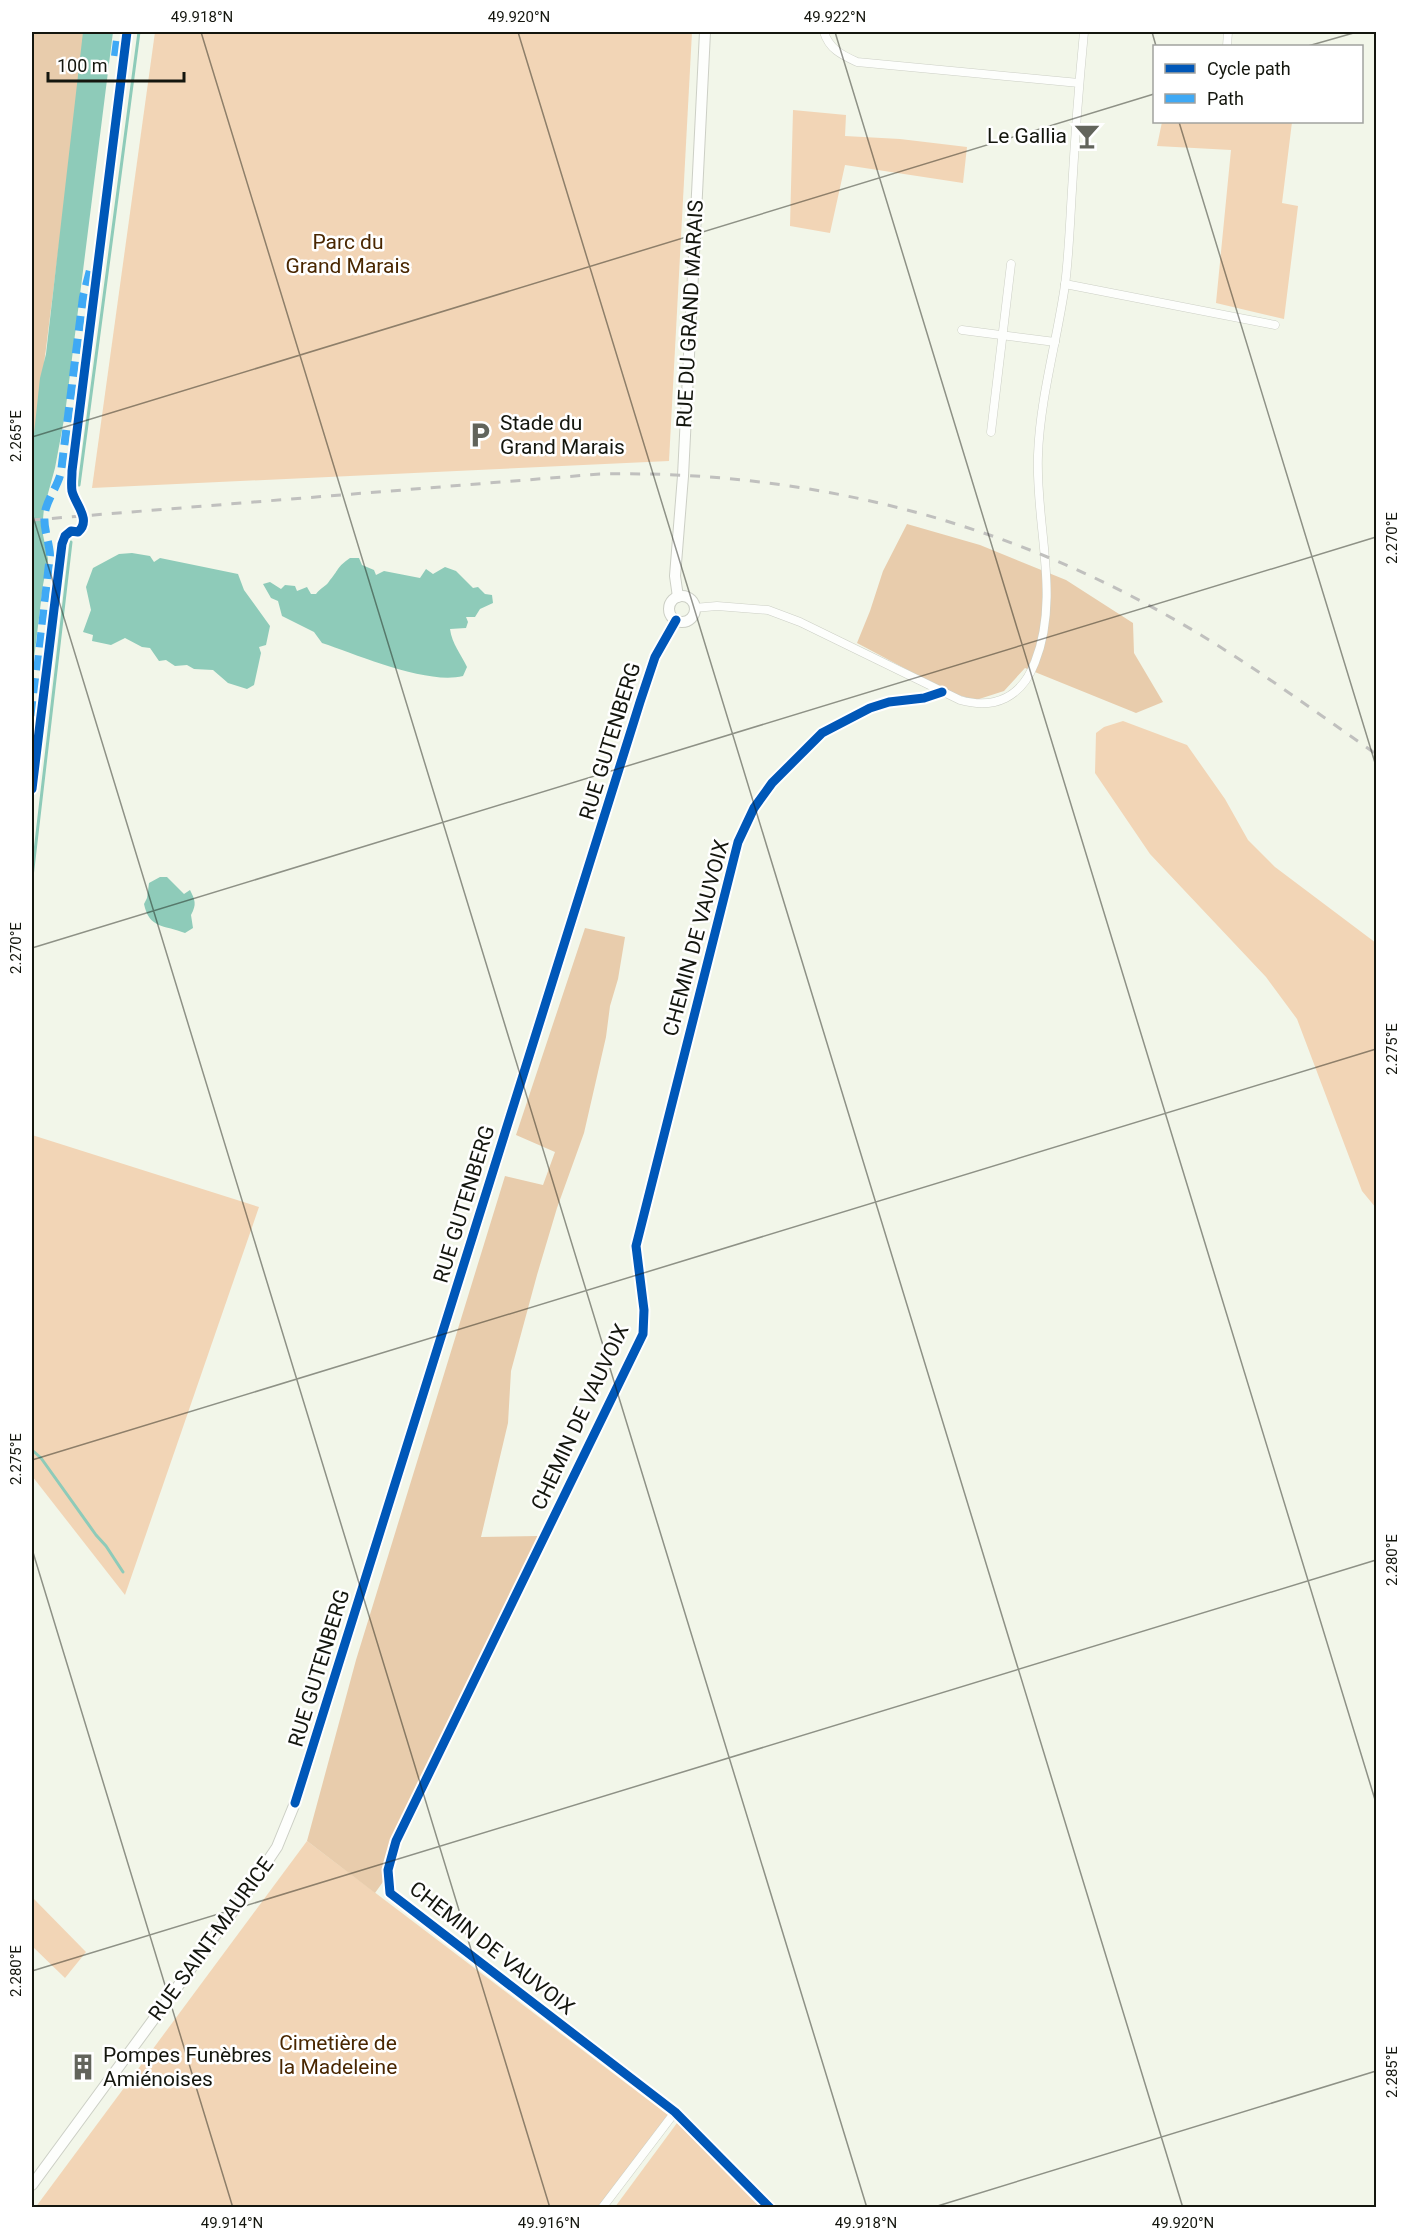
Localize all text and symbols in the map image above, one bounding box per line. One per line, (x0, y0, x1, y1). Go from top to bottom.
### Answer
text: 49.918°N (171, 8, 233, 26)
text: 49.920°N (488, 8, 550, 26)
text: 49.922°N (804, 8, 866, 26)
scale bar (48, 45, 184, 83)
legend (1153, 45, 1363, 123)
text: 100 m (57, 55, 108, 76)
text: Cycle path (1207, 58, 1291, 79)
text: Path (1207, 88, 1244, 109)
bar icon: Le Gallia (1072, 121, 1102, 151)
place label: Le Gallia (987, 124, 1067, 148)
street label: RUE DU GRAND MARAIS (672, 199, 708, 429)
park label: Parc du Grand Marais (286, 230, 410, 278)
text: 2.265°E (7, 410, 25, 462)
place label: Stade du Grand Marais (500, 411, 625, 459)
parking icon: Stade du Grand Marais (465, 420, 495, 450)
text: 2.270°E (1383, 512, 1401, 564)
street label: RUE GUTENBERG (575, 659, 645, 823)
street label: CHEMIN DE VAUVOIX (658, 837, 734, 1039)
text: 2.270°E (7, 922, 25, 974)
text: 2.275°E (1383, 1023, 1401, 1075)
street label: RUE GUTENBERG (429, 1122, 499, 1286)
street label: CHEMIN DE VAUVOIX (526, 1320, 634, 1514)
text: 2.275°E (7, 1433, 25, 1485)
text: 2.280°E (1383, 1534, 1401, 1586)
street label: RUE GUTENBERG (284, 1586, 354, 1750)
street label: RUE SAINT-MAURICE (144, 1853, 278, 2025)
street label: CHEMIN DE VAUVOIX (405, 1876, 579, 2020)
text: 2.280°E (7, 1945, 25, 1997)
park label: Cimetière de la Madeleine (279, 2031, 397, 2079)
place label: Pompes Funèbres Amiénoises (103, 2043, 272, 2091)
text: 2.285°E (1383, 2046, 1401, 2098)
building icon: Pompes Funèbres Amiénoises (68, 2052, 98, 2082)
text: 49.914°N (201, 2214, 263, 2232)
text: 49.916°N (518, 2214, 580, 2232)
text: 49.918°N (835, 2214, 897, 2232)
text: 49.920°N (1152, 2214, 1214, 2232)

